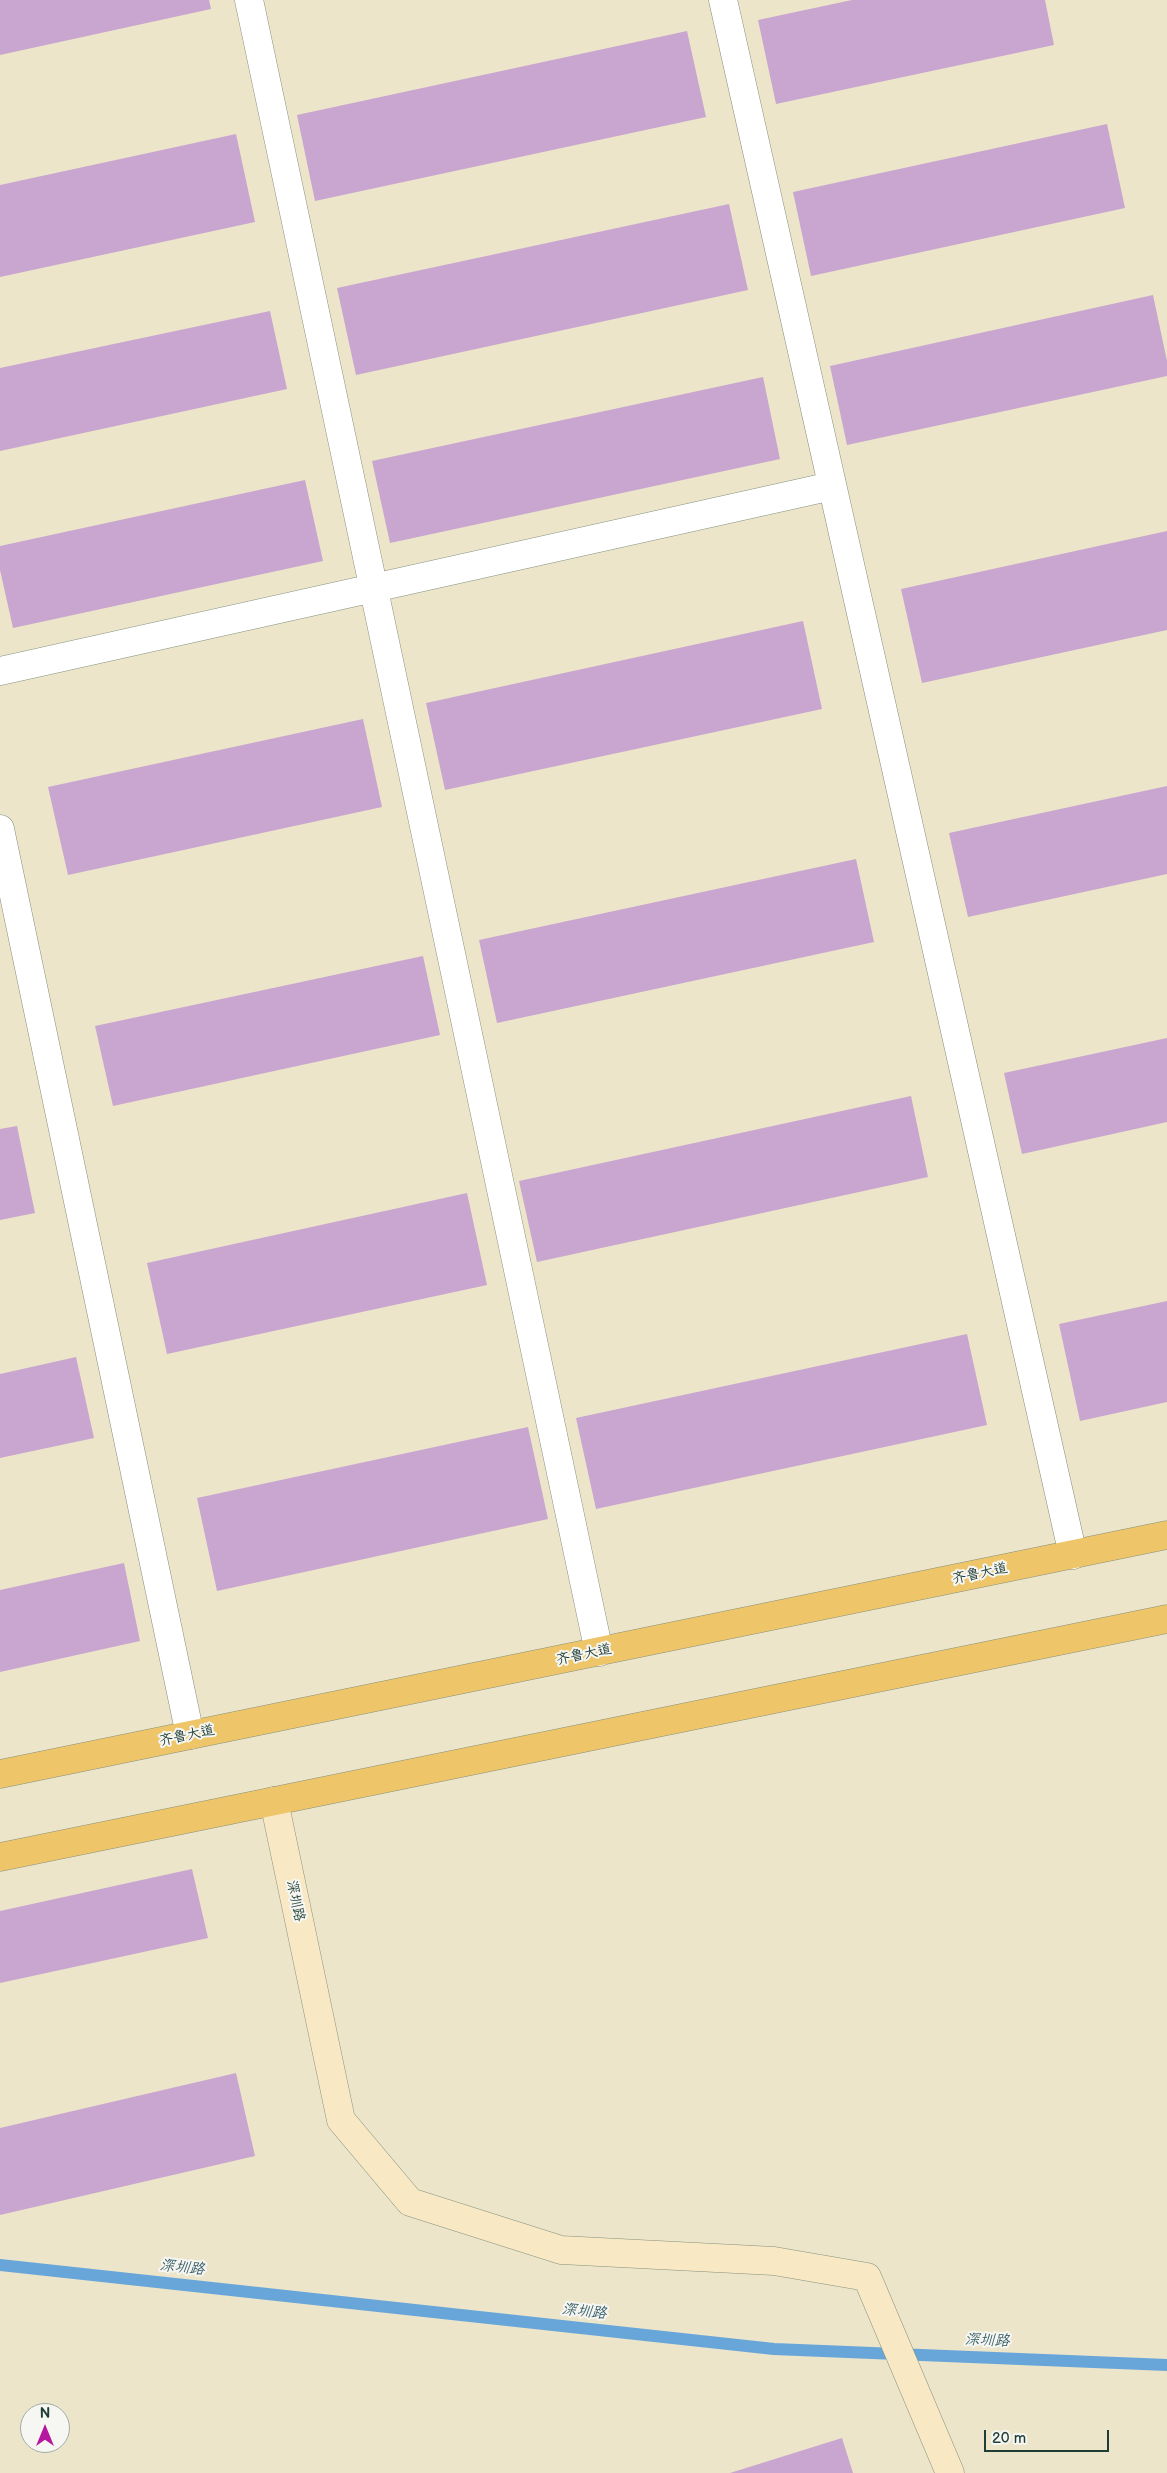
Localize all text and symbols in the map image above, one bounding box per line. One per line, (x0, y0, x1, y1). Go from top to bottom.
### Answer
street label: 齐鲁大道 (951, 1560, 1009, 1588)
street label: 齐鲁大道 (555, 1641, 613, 1669)
street label: 齐鲁大道 (158, 1722, 216, 1750)
street label: 深圳路 (282, 1879, 308, 1923)
water label: 深圳路 (159, 2257, 205, 2279)
water label: 深圳路 (561, 2301, 607, 2323)
water label: 深圳路 (964, 2331, 1010, 2351)
north arrow (20, 2403, 70, 2453)
text: N (40, 2405, 50, 2422)
scale bar (987, 2420, 1112, 2452)
text: 20 m (992, 2429, 1026, 2448)

